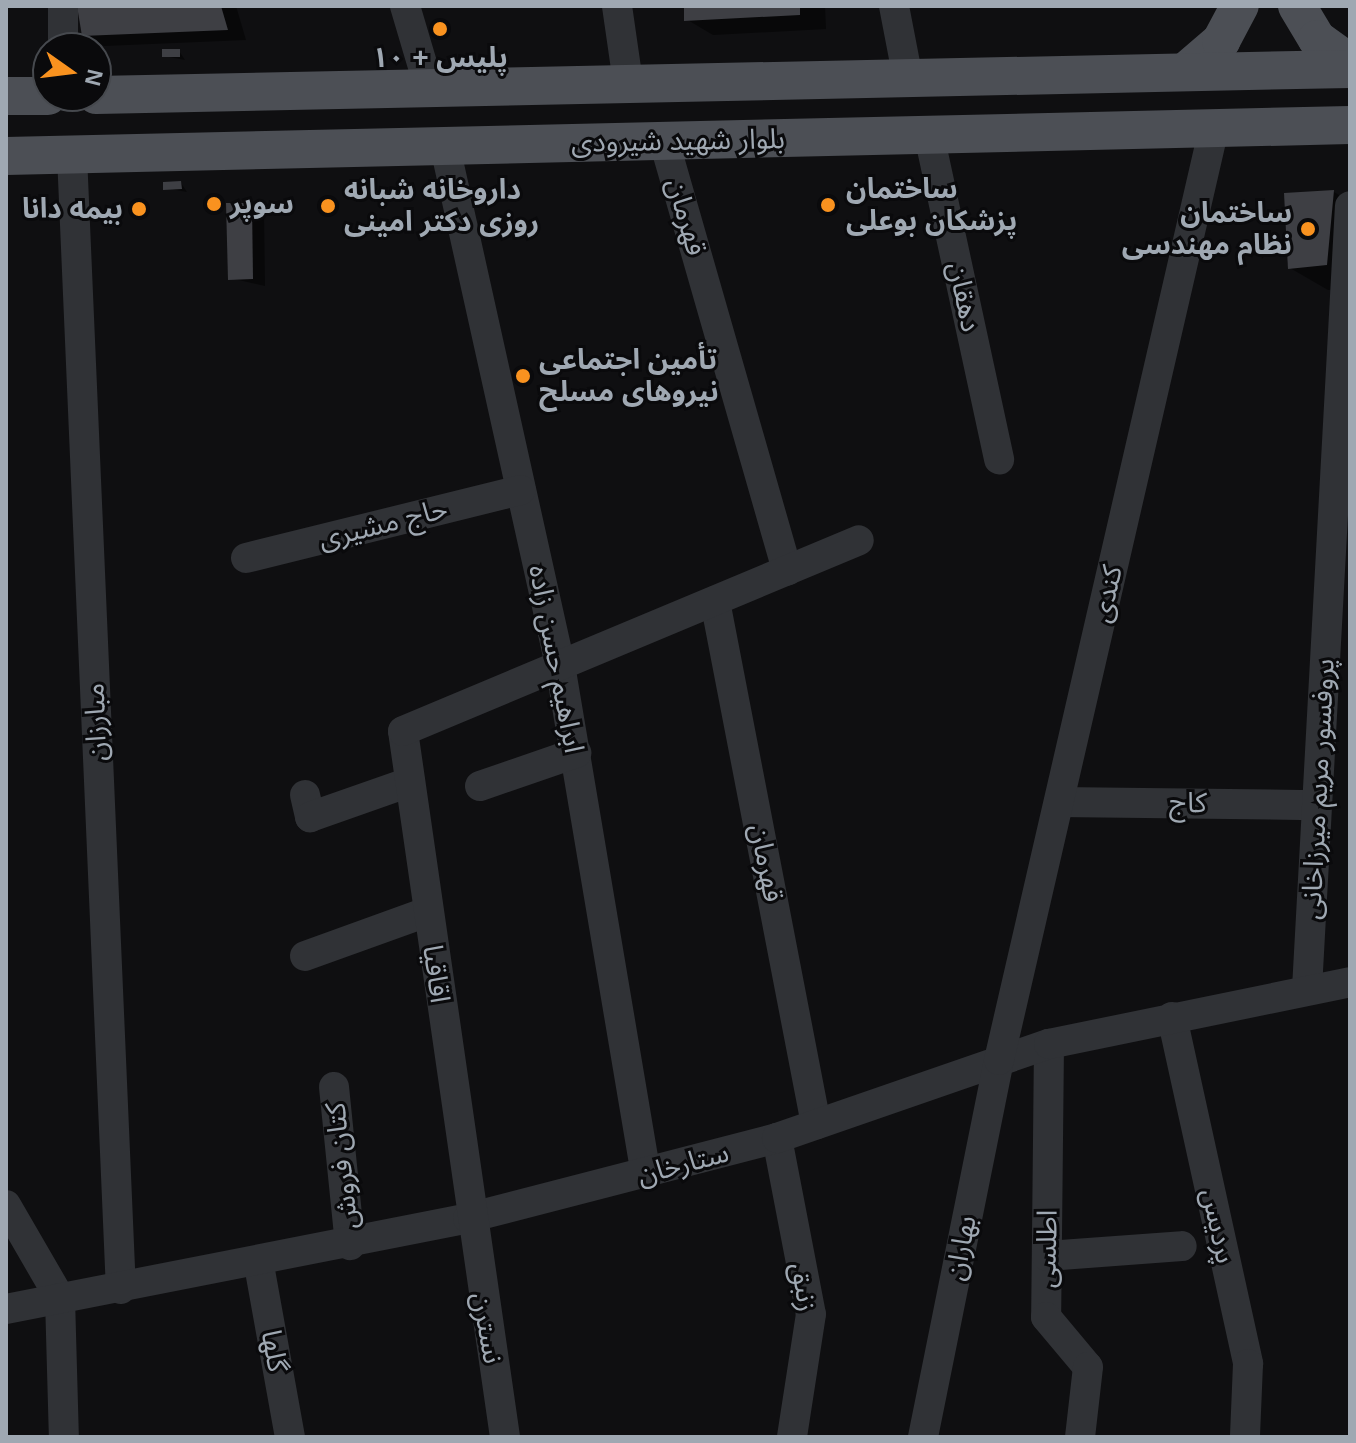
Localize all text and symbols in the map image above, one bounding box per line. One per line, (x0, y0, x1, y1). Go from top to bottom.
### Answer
marker: پلیس + ۱۰ (431, 20, 449, 38)
north arrow (32, 32, 112, 112)
place label: پلیس + ۱۰ (372, 41, 508, 75)
text: N (80, 67, 108, 88)
street label: بلوار شهید شیرودی (571, 122, 785, 160)
place label: ساختمان پزشکان بوعلی (846, 172, 1017, 238)
place label: داروخانه شبانه روزی دکتر امینی (344, 173, 539, 239)
street label: قهرمان (659, 175, 713, 259)
place label: سوپر (230, 187, 294, 221)
place label: بیمه دانا (22, 192, 123, 226)
marker: ساختمان پزشکان بوعلی (817, 194, 839, 216)
marker: سوپر (205, 195, 223, 213)
place label: ساختمان نظام مهندسی (1122, 196, 1292, 262)
marker: داروخانه شبانه روزی دکتر امینی (319, 197, 337, 215)
marker: بیمه دانا (130, 200, 148, 218)
marker: ساختمان نظام مهندسی (1299, 220, 1317, 238)
street label: دهقان (940, 259, 988, 335)
place label: تأمین اجتماعی نیروهای مسلح (539, 343, 719, 409)
marker: تأمین اجتماعی نیروهای مسلح (514, 367, 532, 385)
street label: حاج مشیری (315, 492, 451, 556)
street label: ابراهیم حسن زاده (521, 562, 591, 756)
street label: کندی (1084, 562, 1130, 626)
street label: پروفسور مریم میرزاخانی (1294, 657, 1342, 921)
street label: مبارزان (78, 682, 114, 762)
street label: کاج (1169, 786, 1207, 820)
street label: قهرمان (742, 821, 790, 905)
street label: اقاقیا (415, 943, 457, 1005)
street label: کتان فروش (319, 1101, 365, 1231)
street label: ستارخان (633, 1136, 733, 1192)
street label: پردیس (1194, 1185, 1242, 1267)
street label: اطلسی (1030, 1209, 1064, 1289)
street label: بهاران (938, 1213, 984, 1283)
street label: زنبق (784, 1260, 824, 1314)
street label: نسترن (464, 1290, 510, 1366)
street label: گلها (254, 1327, 294, 1375)

